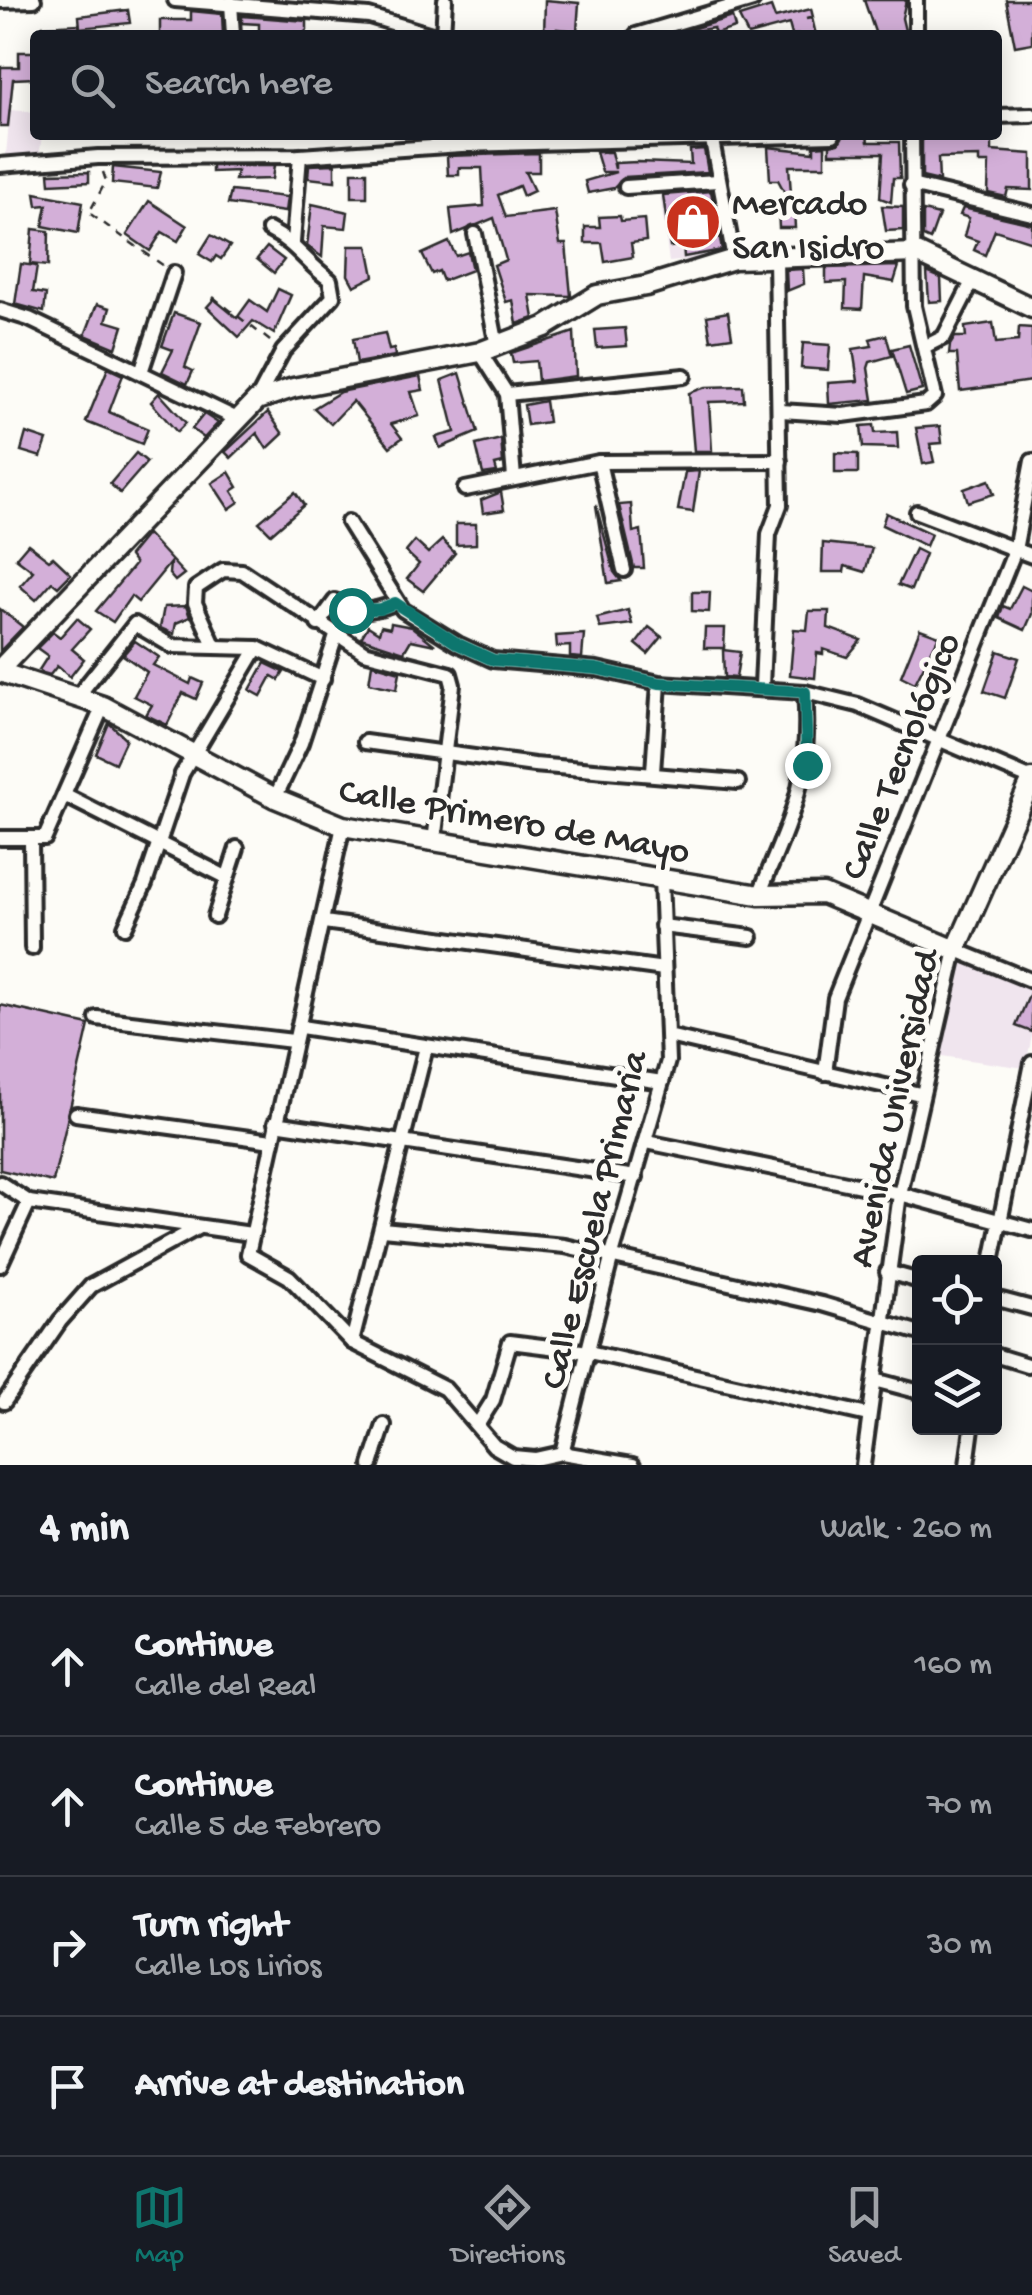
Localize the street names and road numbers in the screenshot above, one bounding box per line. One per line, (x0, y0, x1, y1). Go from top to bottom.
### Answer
street label: Calle Tecnológico (834, 627, 973, 887)
street label: Calle Primero de Mayo (335, 771, 693, 876)
street label: Avenida Universidad (842, 944, 953, 1272)
street label: Calle Escuela Primaria (533, 1045, 661, 1394)

